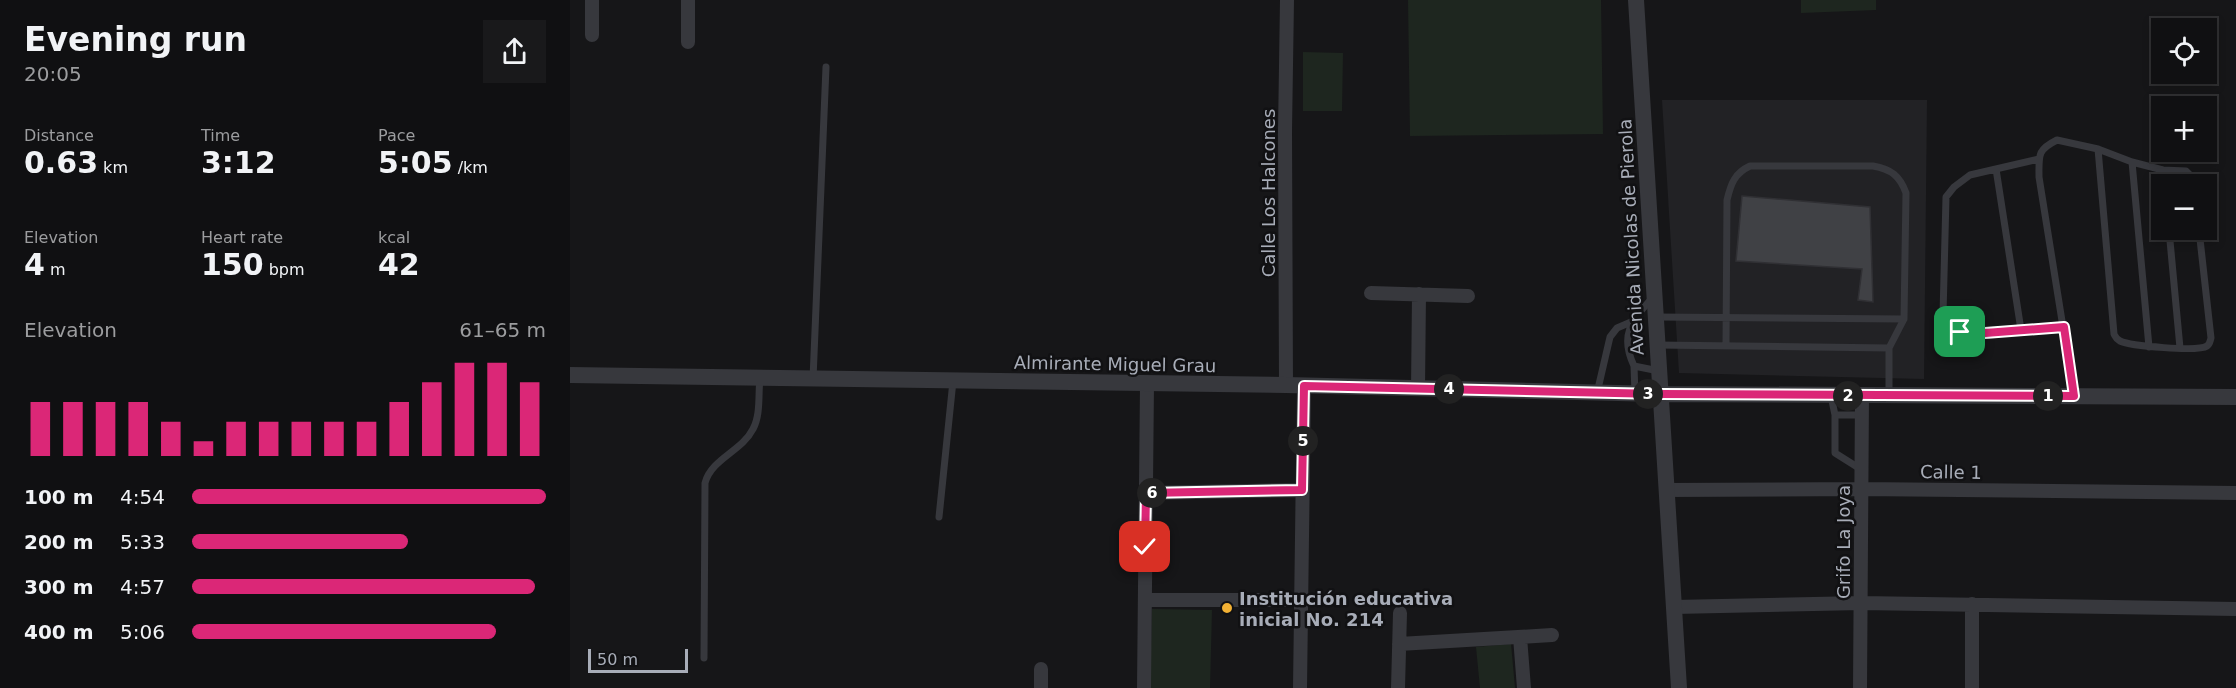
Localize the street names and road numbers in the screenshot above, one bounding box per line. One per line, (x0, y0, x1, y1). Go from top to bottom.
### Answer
street label: Calle Los Halcones (1258, 109, 1279, 277)
street label: Avenida Nicolas de Pierola (1614, 118, 1648, 356)
street label: Almirante Miguel Grau (1014, 352, 1216, 376)
street label: Calle 1 (1920, 461, 1982, 483)
street label: Grifo La Joya (1833, 485, 1854, 599)

